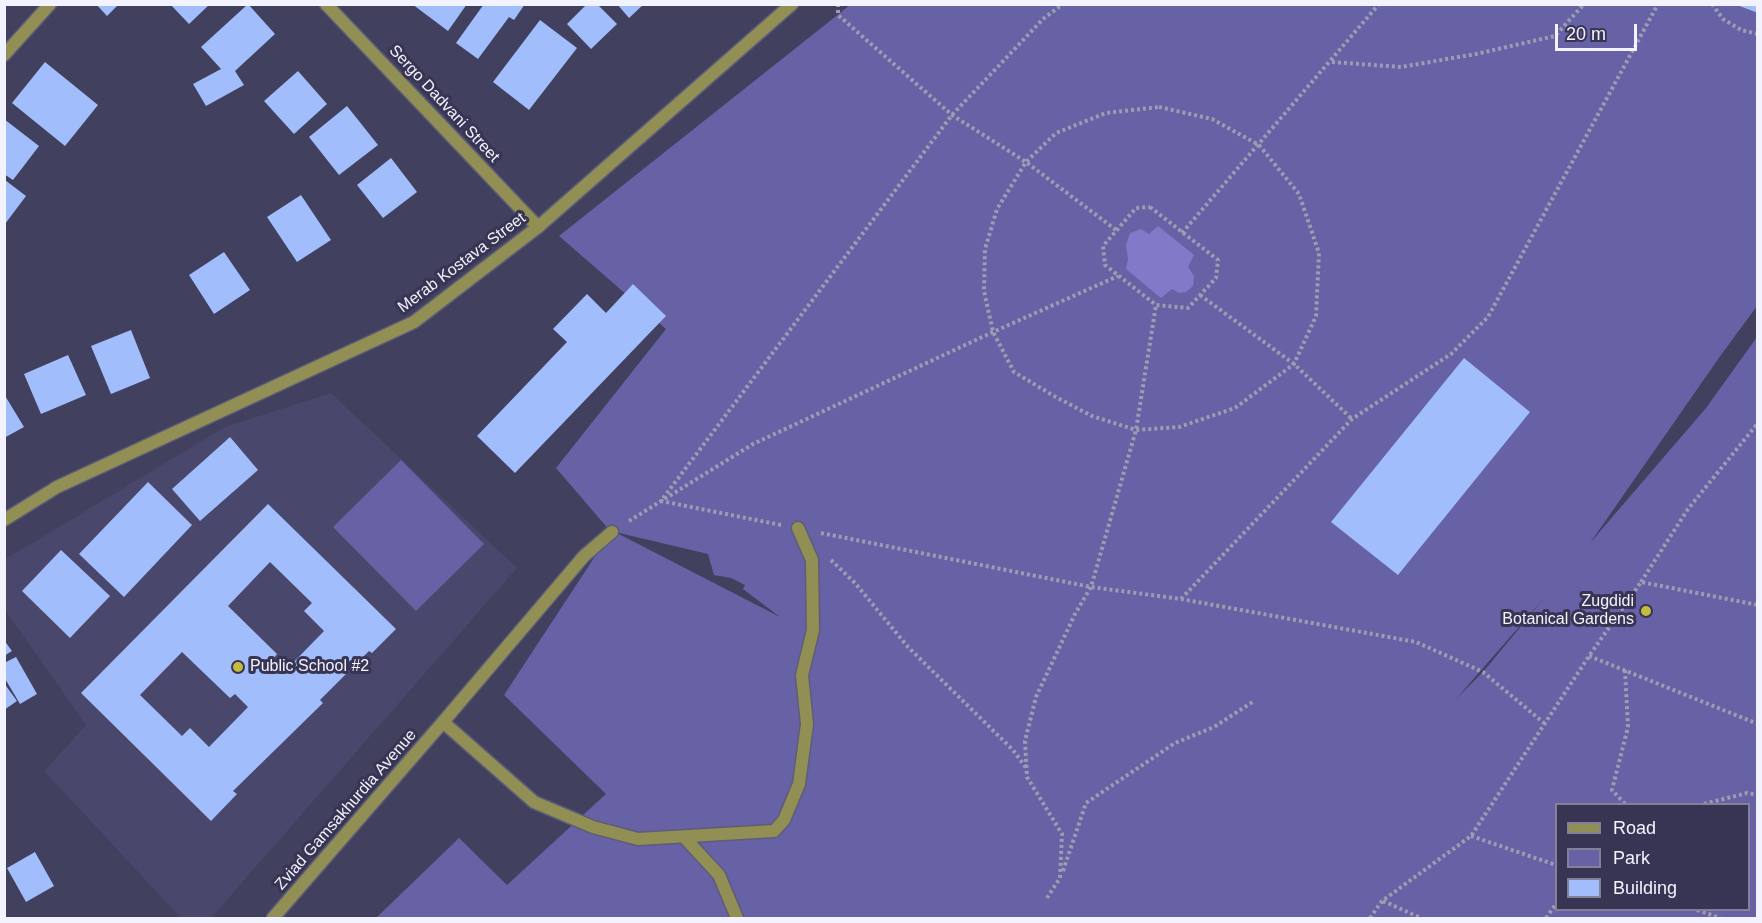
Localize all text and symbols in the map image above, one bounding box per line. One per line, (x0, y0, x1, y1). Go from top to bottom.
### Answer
scale bar (1558, 12, 1640, 50)
text: 20 m (1566, 24, 1606, 44)
street label: Sergo Dadvani Street (385, 42, 503, 166)
street label: Merab Kostava Street (394, 209, 530, 317)
place label: Zugdidi Botanical Gardens (1502, 592, 1634, 630)
marker: Zugdidi Botanical Gardens (1639, 604, 1653, 618)
place label: Public School #2 (250, 657, 369, 677)
marker: Public School #2 (231, 660, 245, 674)
street label: Zviad Gamsakhurdia Avenue (271, 726, 421, 894)
legend (1555, 803, 1750, 911)
text: Road (1613, 818, 1656, 838)
text: Park (1613, 848, 1650, 868)
text: Building (1613, 878, 1677, 898)

